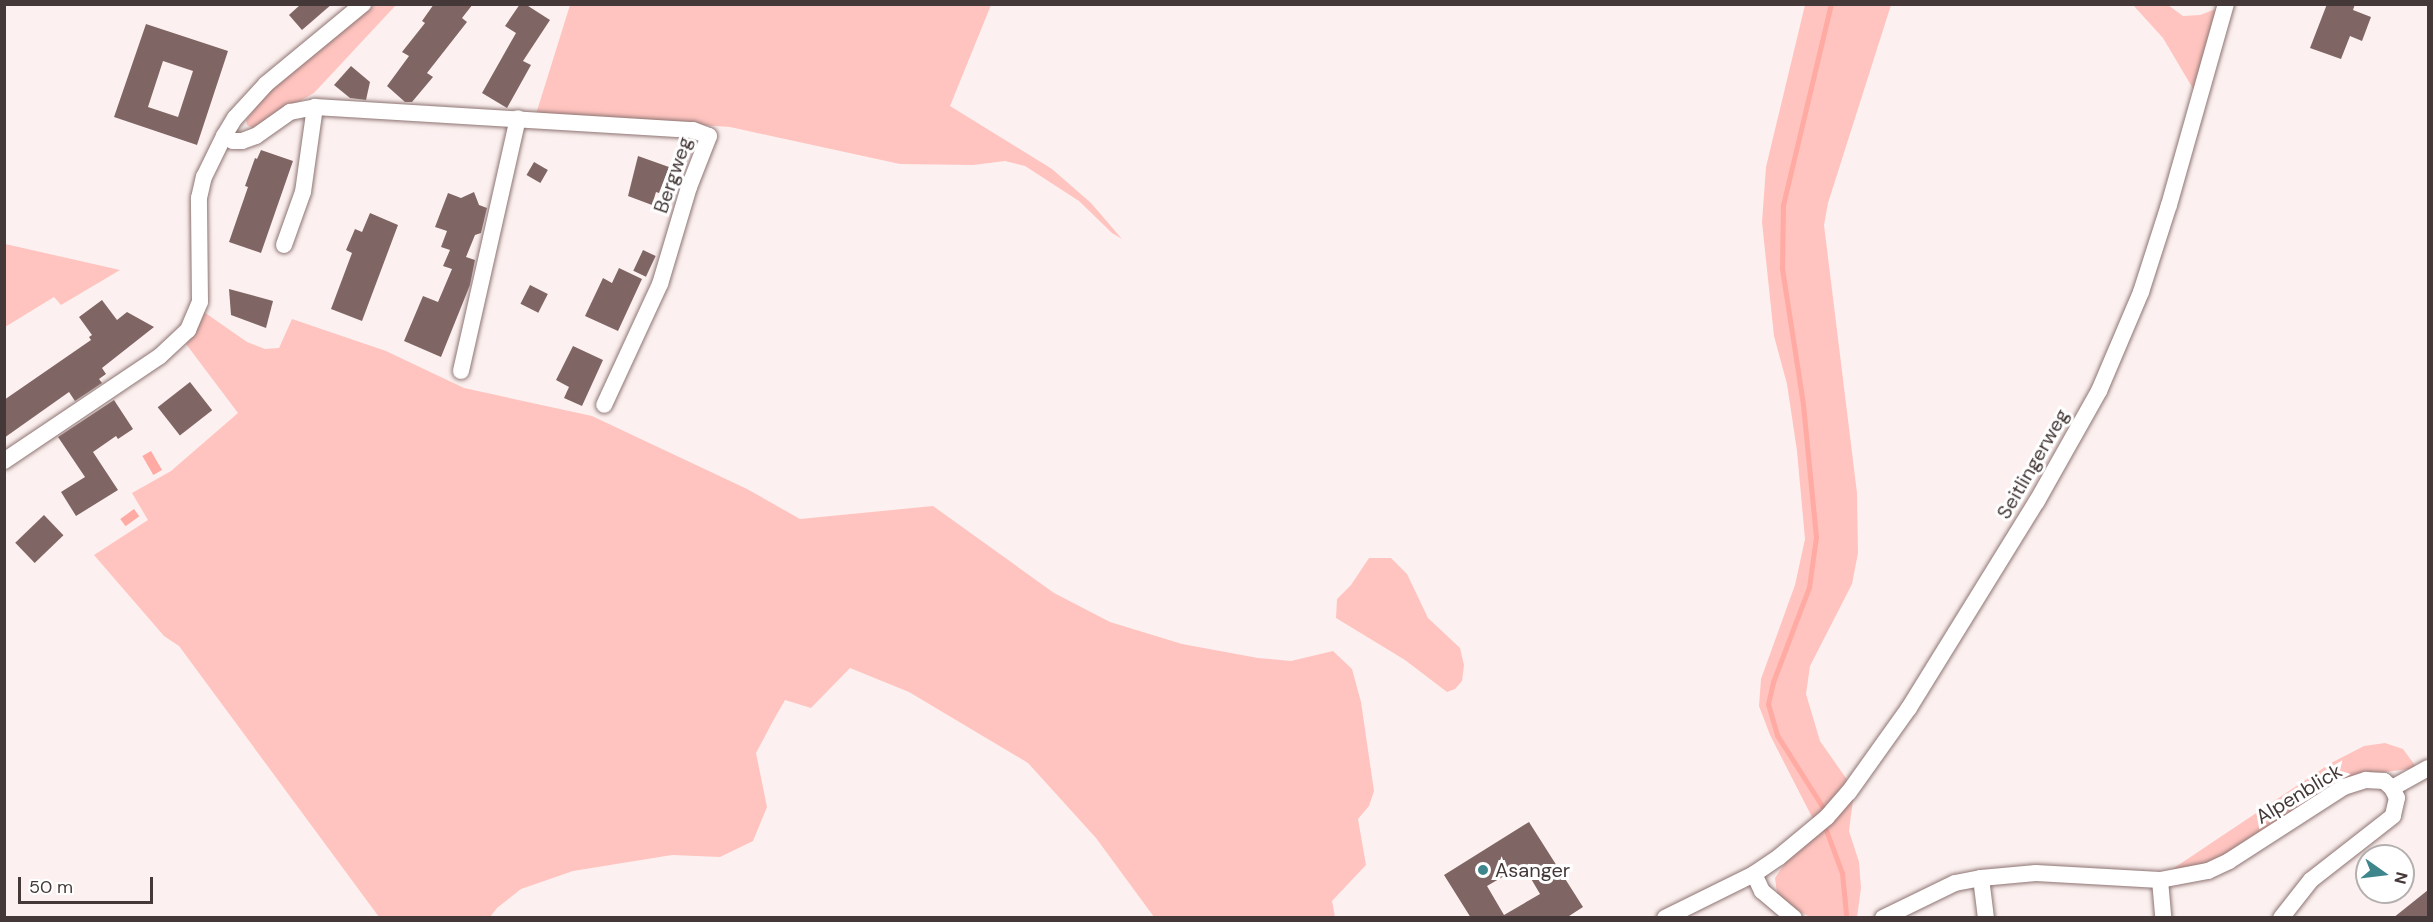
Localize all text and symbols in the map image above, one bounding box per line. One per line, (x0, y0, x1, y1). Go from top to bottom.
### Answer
street label: Bergweg (649, 134, 697, 216)
street label: Seitlingerweg (1992, 405, 2074, 523)
street label: Alpenblick (2252, 759, 2346, 829)
north arrow (2355, 844, 2415, 904)
place label: Asanger (1495, 858, 1570, 882)
marker: Asanger (1476, 863, 1490, 877)
scale bar (21, 865, 156, 903)
text: N (2389, 870, 2413, 886)
text: 50 m (29, 875, 73, 899)

